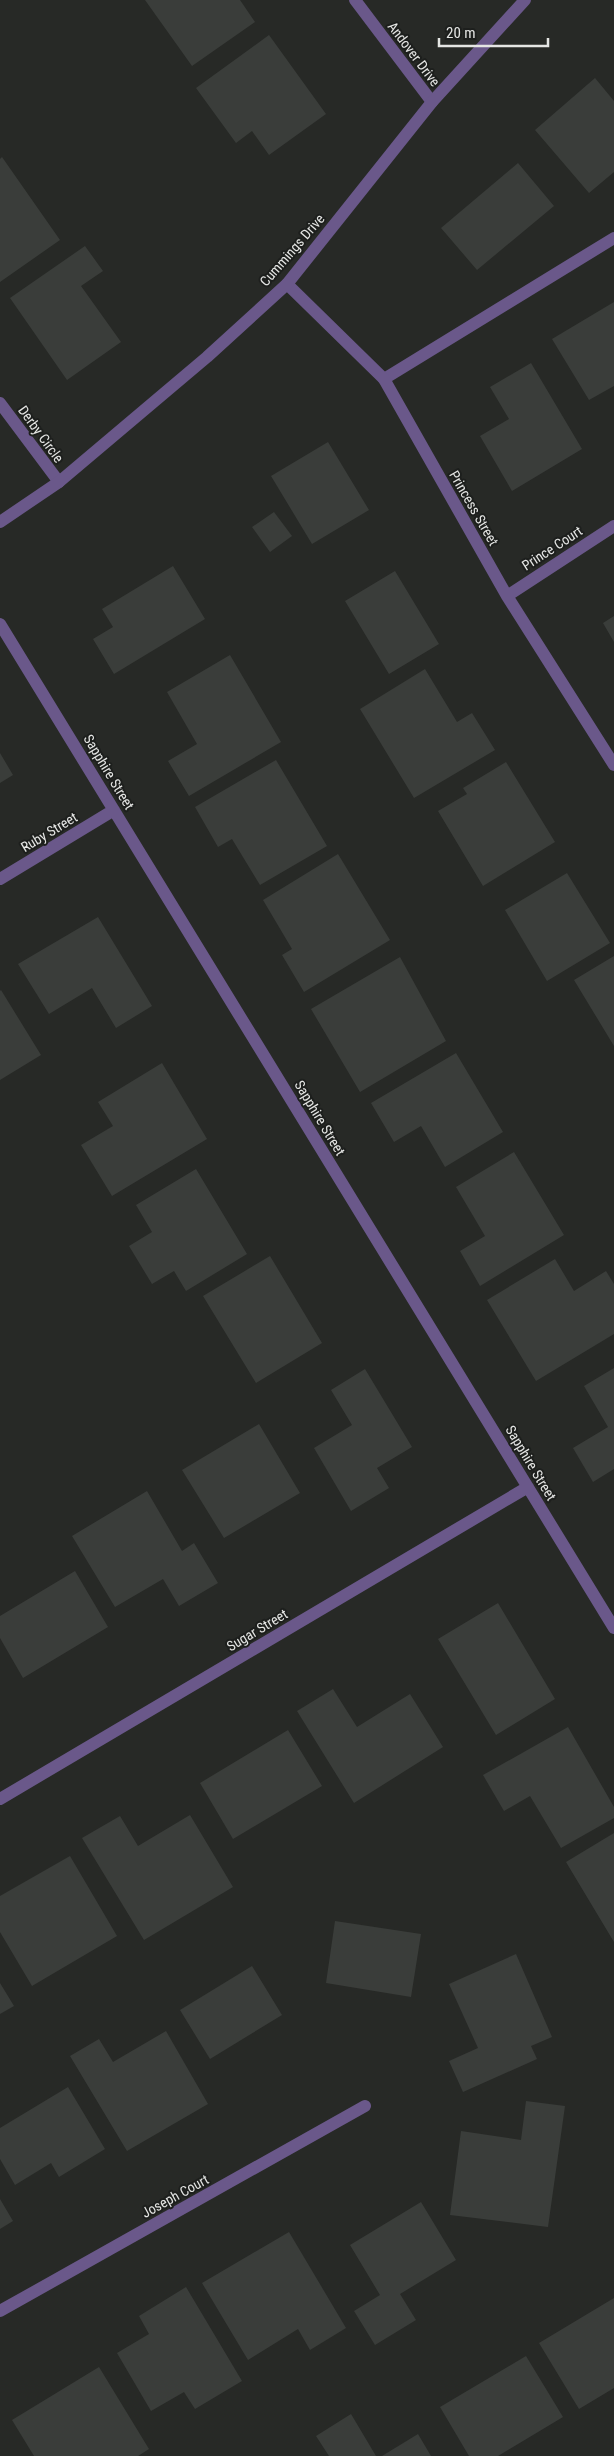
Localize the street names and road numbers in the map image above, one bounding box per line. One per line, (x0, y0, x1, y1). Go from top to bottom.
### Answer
street label: Andover Drive (385, 19, 444, 90)
street label: Cummings Drive (256, 210, 328, 289)
street label: Derby Circle (15, 403, 67, 466)
street label: Princess Street (446, 468, 502, 548)
street label: Prince Court (519, 523, 585, 573)
street label: Sapphire Street (80, 732, 138, 812)
street label: Ruby Street (18, 809, 80, 855)
street label: Sapphire Street (291, 1078, 349, 1158)
street label: Sapphire Street (502, 1423, 560, 1503)
street label: Sugar Street (224, 1606, 290, 1654)
street label: Joseph Court (139, 2171, 211, 2221)

